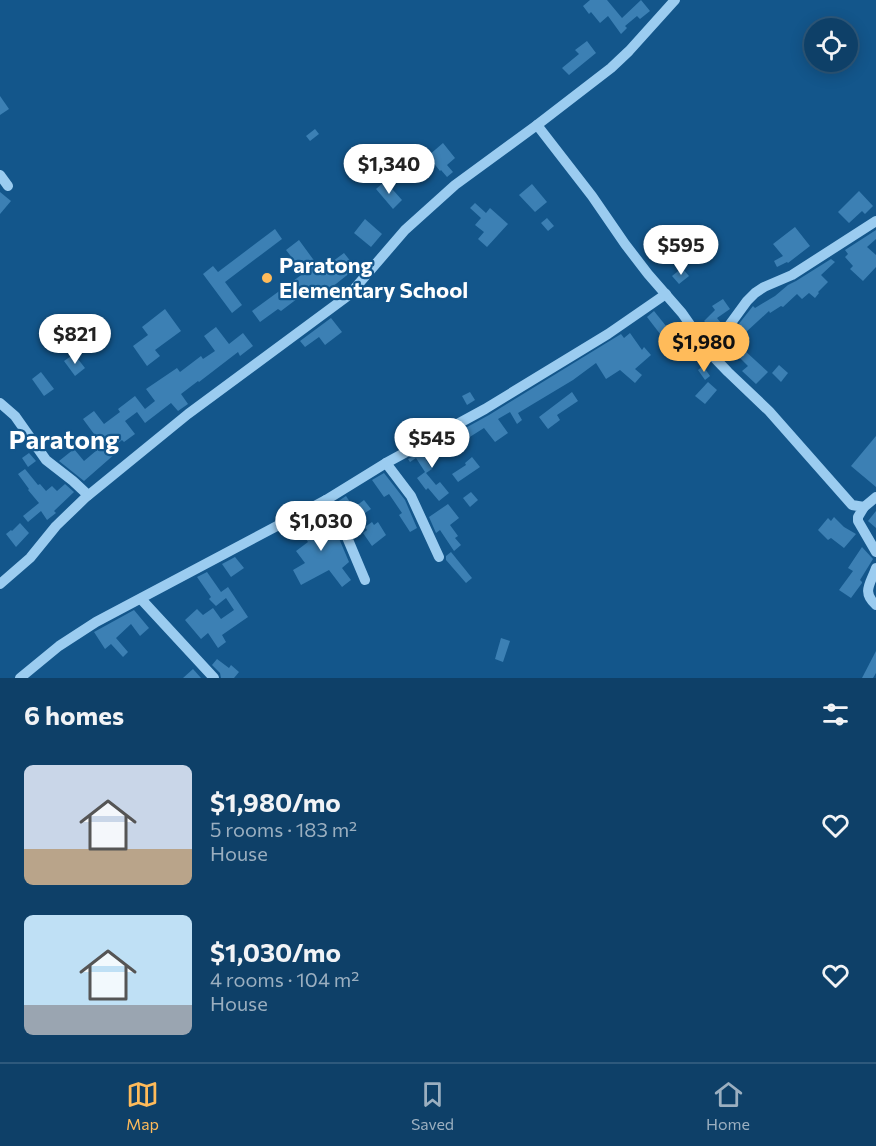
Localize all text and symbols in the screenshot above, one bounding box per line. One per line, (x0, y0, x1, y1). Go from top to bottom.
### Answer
map controls (804, 18, 858, 72)
button: locate (804, 18, 858, 72)
pin: $1,340 (340, 144, 438, 195)
text: $1,340 (358, 151, 420, 175)
pin: $595 (645, 225, 717, 276)
text: $595 (657, 232, 705, 256)
place label: Paratong Elementary School (279, 251, 468, 303)
marker: Paratong Elementary School (260, 271, 274, 285)
pin: $821 (39, 314, 111, 365)
text: $821 (53, 321, 97, 345)
pin: $1,980 (655, 322, 753, 373)
text: $1,980 (672, 329, 736, 353)
pin: $545 (396, 418, 468, 469)
district label: Paratong (9, 423, 119, 454)
text: $545 (408, 425, 456, 449)
pin: $1,030 (272, 501, 370, 552)
text: $1,030 (289, 508, 353, 532)
icon: filters (819, 698, 852, 731)
text: 6 homes (24, 699, 124, 730)
text: $1,980/mo (210, 786, 341, 817)
icon: home (72, 789, 144, 861)
icon: heart (819, 809, 852, 842)
text: 5 rooms · 183 m² (210, 817, 357, 841)
text: House (210, 841, 268, 865)
text: $1,030/mo (210, 936, 341, 967)
icon: home (72, 939, 144, 1011)
icon: heart (819, 959, 852, 992)
text: 4 rooms · 104 m² (210, 967, 359, 991)
text: House (210, 991, 268, 1015)
tab: Map (126, 1078, 159, 1133)
tab: Saved (411, 1078, 454, 1133)
tab: Home (706, 1078, 750, 1133)

